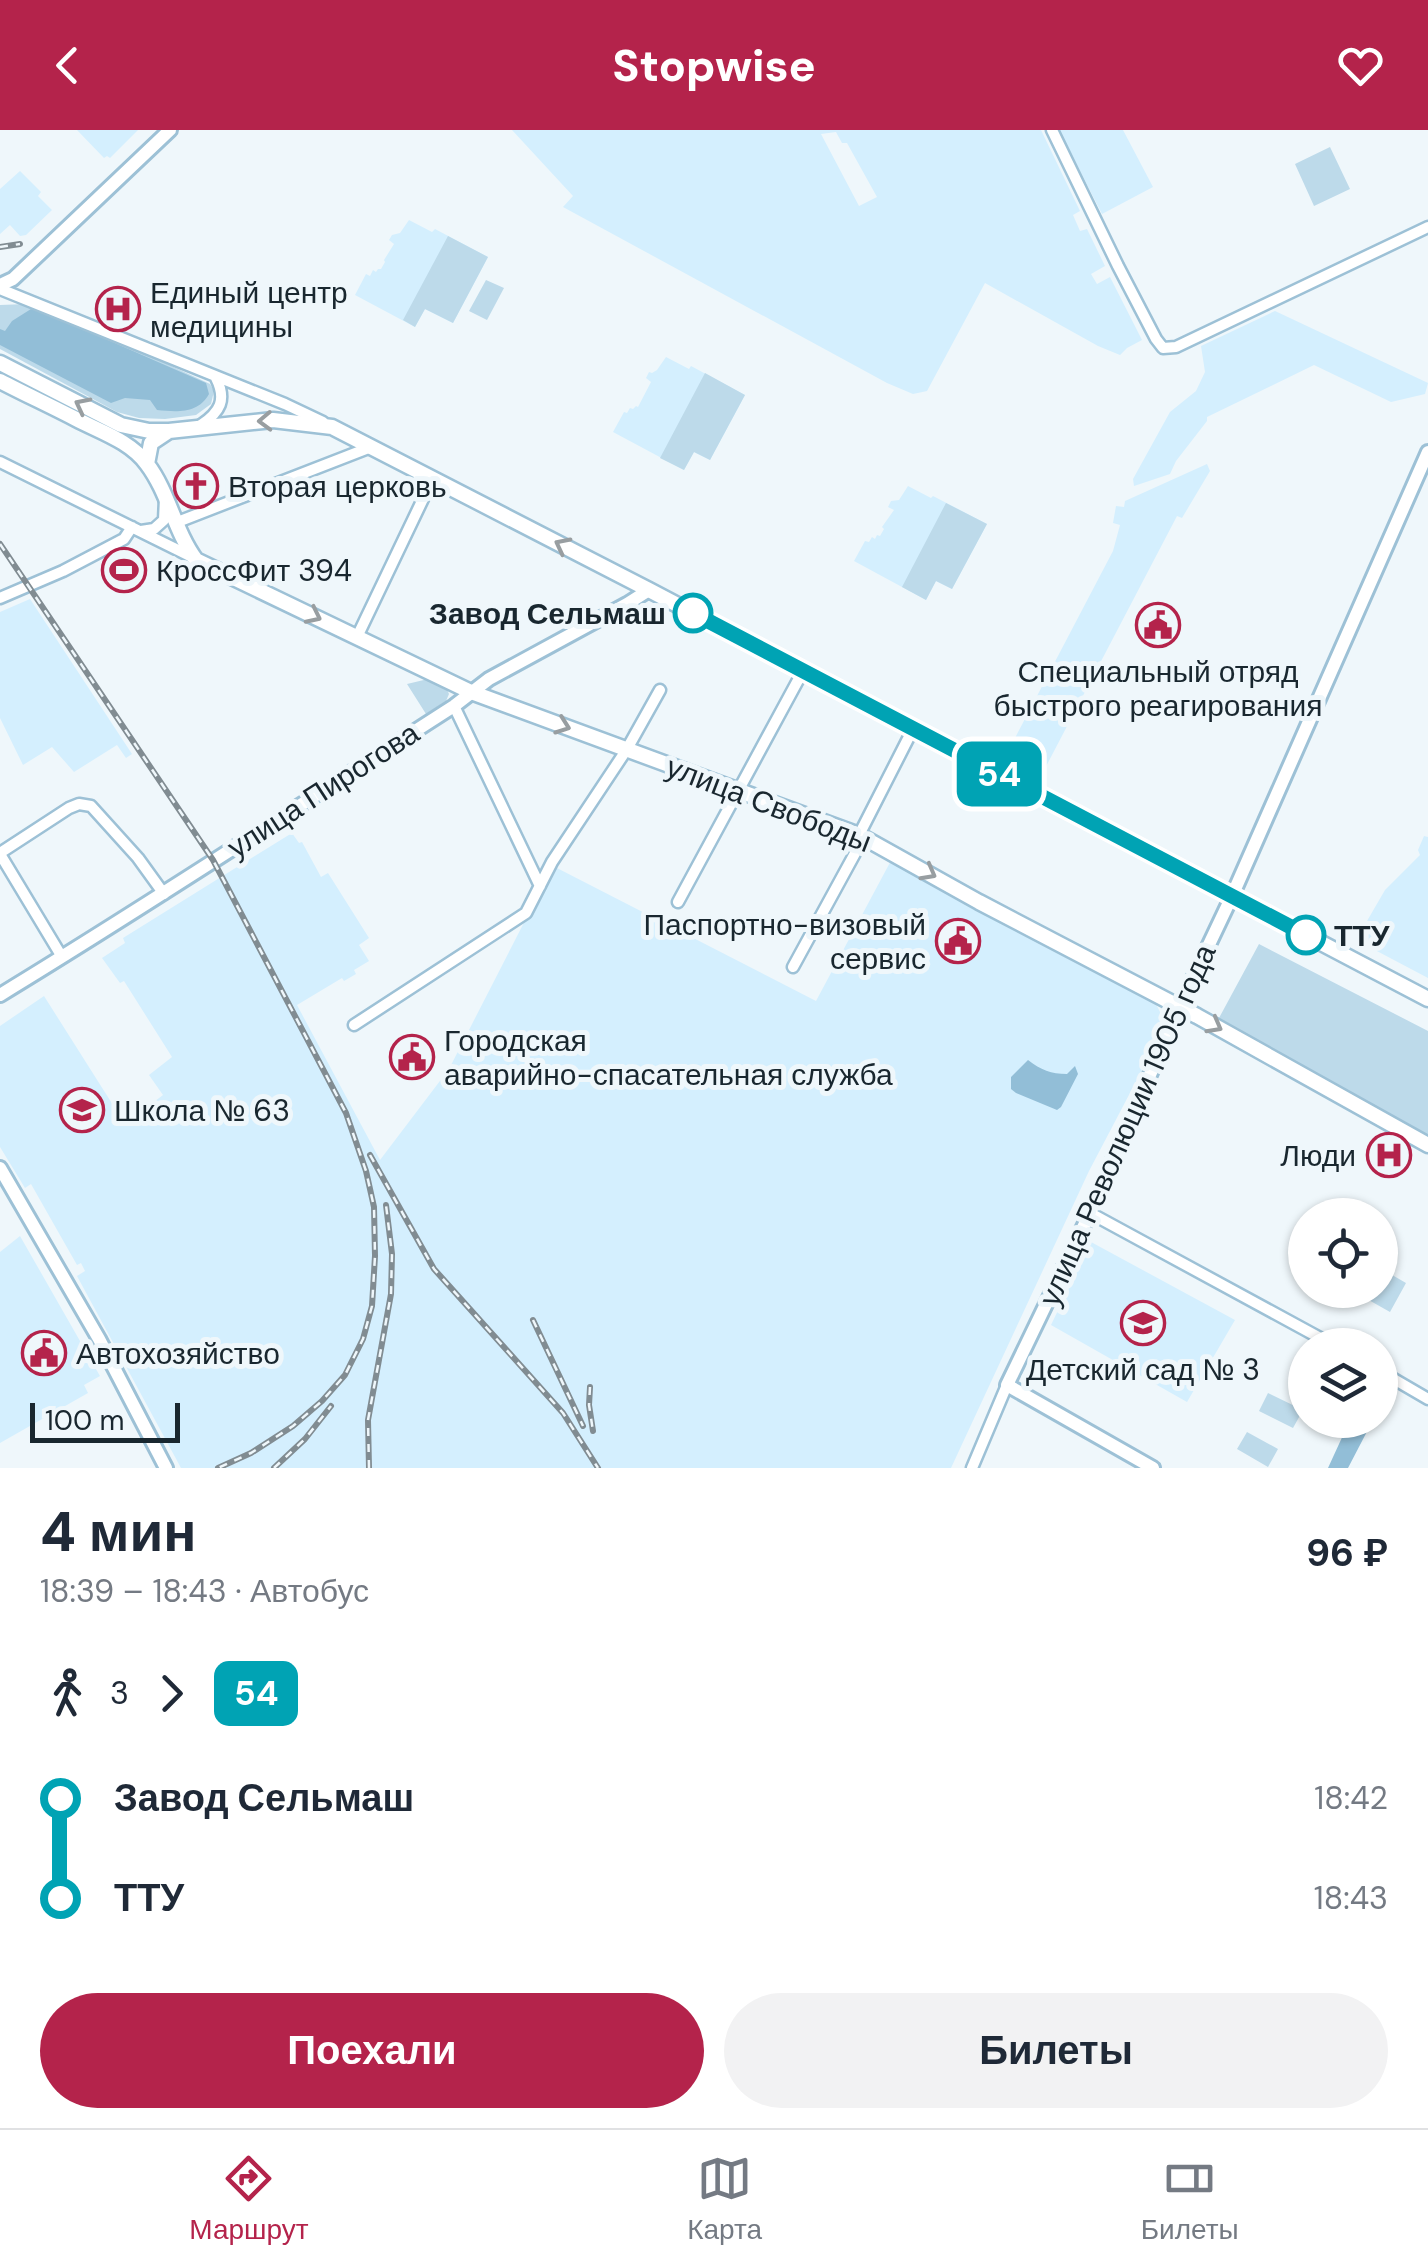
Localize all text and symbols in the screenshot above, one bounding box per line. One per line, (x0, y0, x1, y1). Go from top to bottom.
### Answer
text: Stopwise (612, 36, 816, 95)
icon: back (40, 38, 95, 93)
icon: heart (1333, 38, 1388, 93)
place label: Единый центр медицины (150, 273, 348, 346)
hospital icon: Единый центр медицины (95, 286, 141, 332)
one-way arrow (74, 398, 92, 417)
one-way arrow (256, 410, 272, 431)
church icon: Вторая церковь (173, 463, 219, 509)
place label: Вторая церковь (228, 467, 447, 506)
one-way arrow (555, 538, 573, 557)
sports icon: КроссФит 394 (101, 547, 147, 593)
place label: КроссФит 394 (156, 551, 352, 590)
place label: Завод Сельмаш (429, 594, 666, 633)
marker: Завод Сельмаш (674, 594, 712, 632)
public building icon: Специальный отряд быстрого реагирования (1135, 602, 1181, 648)
one-way arrow (303, 604, 321, 623)
place label: Специальный отряд быстрого реагирования (994, 652, 1322, 725)
street label: улица Пирогова (220, 713, 427, 867)
one-way arrow (553, 714, 571, 734)
line badge: 54 (954, 742, 1044, 806)
street label: улица Свободы (661, 747, 877, 861)
text: 54 (977, 751, 1021, 797)
one-way arrow (918, 861, 936, 881)
place label: Паспортно-визовый сервис (644, 905, 926, 978)
marker: ТТУ (1287, 916, 1325, 954)
place label: ТТУ (1334, 916, 1390, 955)
public building icon: Паспортно-визовый сервис (935, 918, 981, 964)
street label: улица Революции 1905 года (1030, 938, 1225, 1312)
one-way arrow (1204, 1014, 1222, 1034)
place label: Городская аварийно-спасательная служба (444, 1021, 893, 1094)
public building icon: Городская аварийно-спасательная служба (389, 1034, 435, 1080)
school or university icon: Школа № 63 (59, 1087, 105, 1133)
place label: Школа № 63 (114, 1091, 290, 1130)
hospital icon: Люди (1366, 1132, 1412, 1178)
place label: Люди (1280, 1136, 1356, 1175)
map controls (1288, 1198, 1398, 1438)
button: locate (1288, 1198, 1398, 1308)
school or university icon: Детский сад № 3 (1120, 1300, 1166, 1346)
button: layers (1288, 1328, 1398, 1438)
public building icon: Автохозяйство (21, 1330, 67, 1376)
place label: Автохозяйство (76, 1334, 280, 1373)
place label: Детский сад № 3 (1026, 1350, 1260, 1389)
scale bar (30, 1398, 180, 1442)
text: 100 m (45, 1402, 124, 1439)
text: 4 мин (40, 1496, 197, 1568)
text: 96 ₽ (1306, 1528, 1388, 1578)
text: 18:39 – 18:43 · Автобус (40, 1570, 369, 1612)
icon: walk (40, 1666, 95, 1721)
icon: forward (144, 1666, 199, 1721)
text: 54 (234, 1670, 278, 1716)
text: 3 (110, 1672, 129, 1714)
text: Завод Сельмаш (114, 1773, 414, 1823)
text: 18:42 (1314, 1777, 1388, 1819)
text: ТТУ (114, 1873, 184, 1923)
text: 18:43 (1314, 1877, 1388, 1919)
button: Поехали (40, 1993, 704, 2108)
button: Билеты (724, 1993, 1388, 2108)
tab: Маршрут (189, 2151, 309, 2248)
tab: Карта (687, 2151, 762, 2248)
tab: Билеты (1141, 2151, 1239, 2248)

